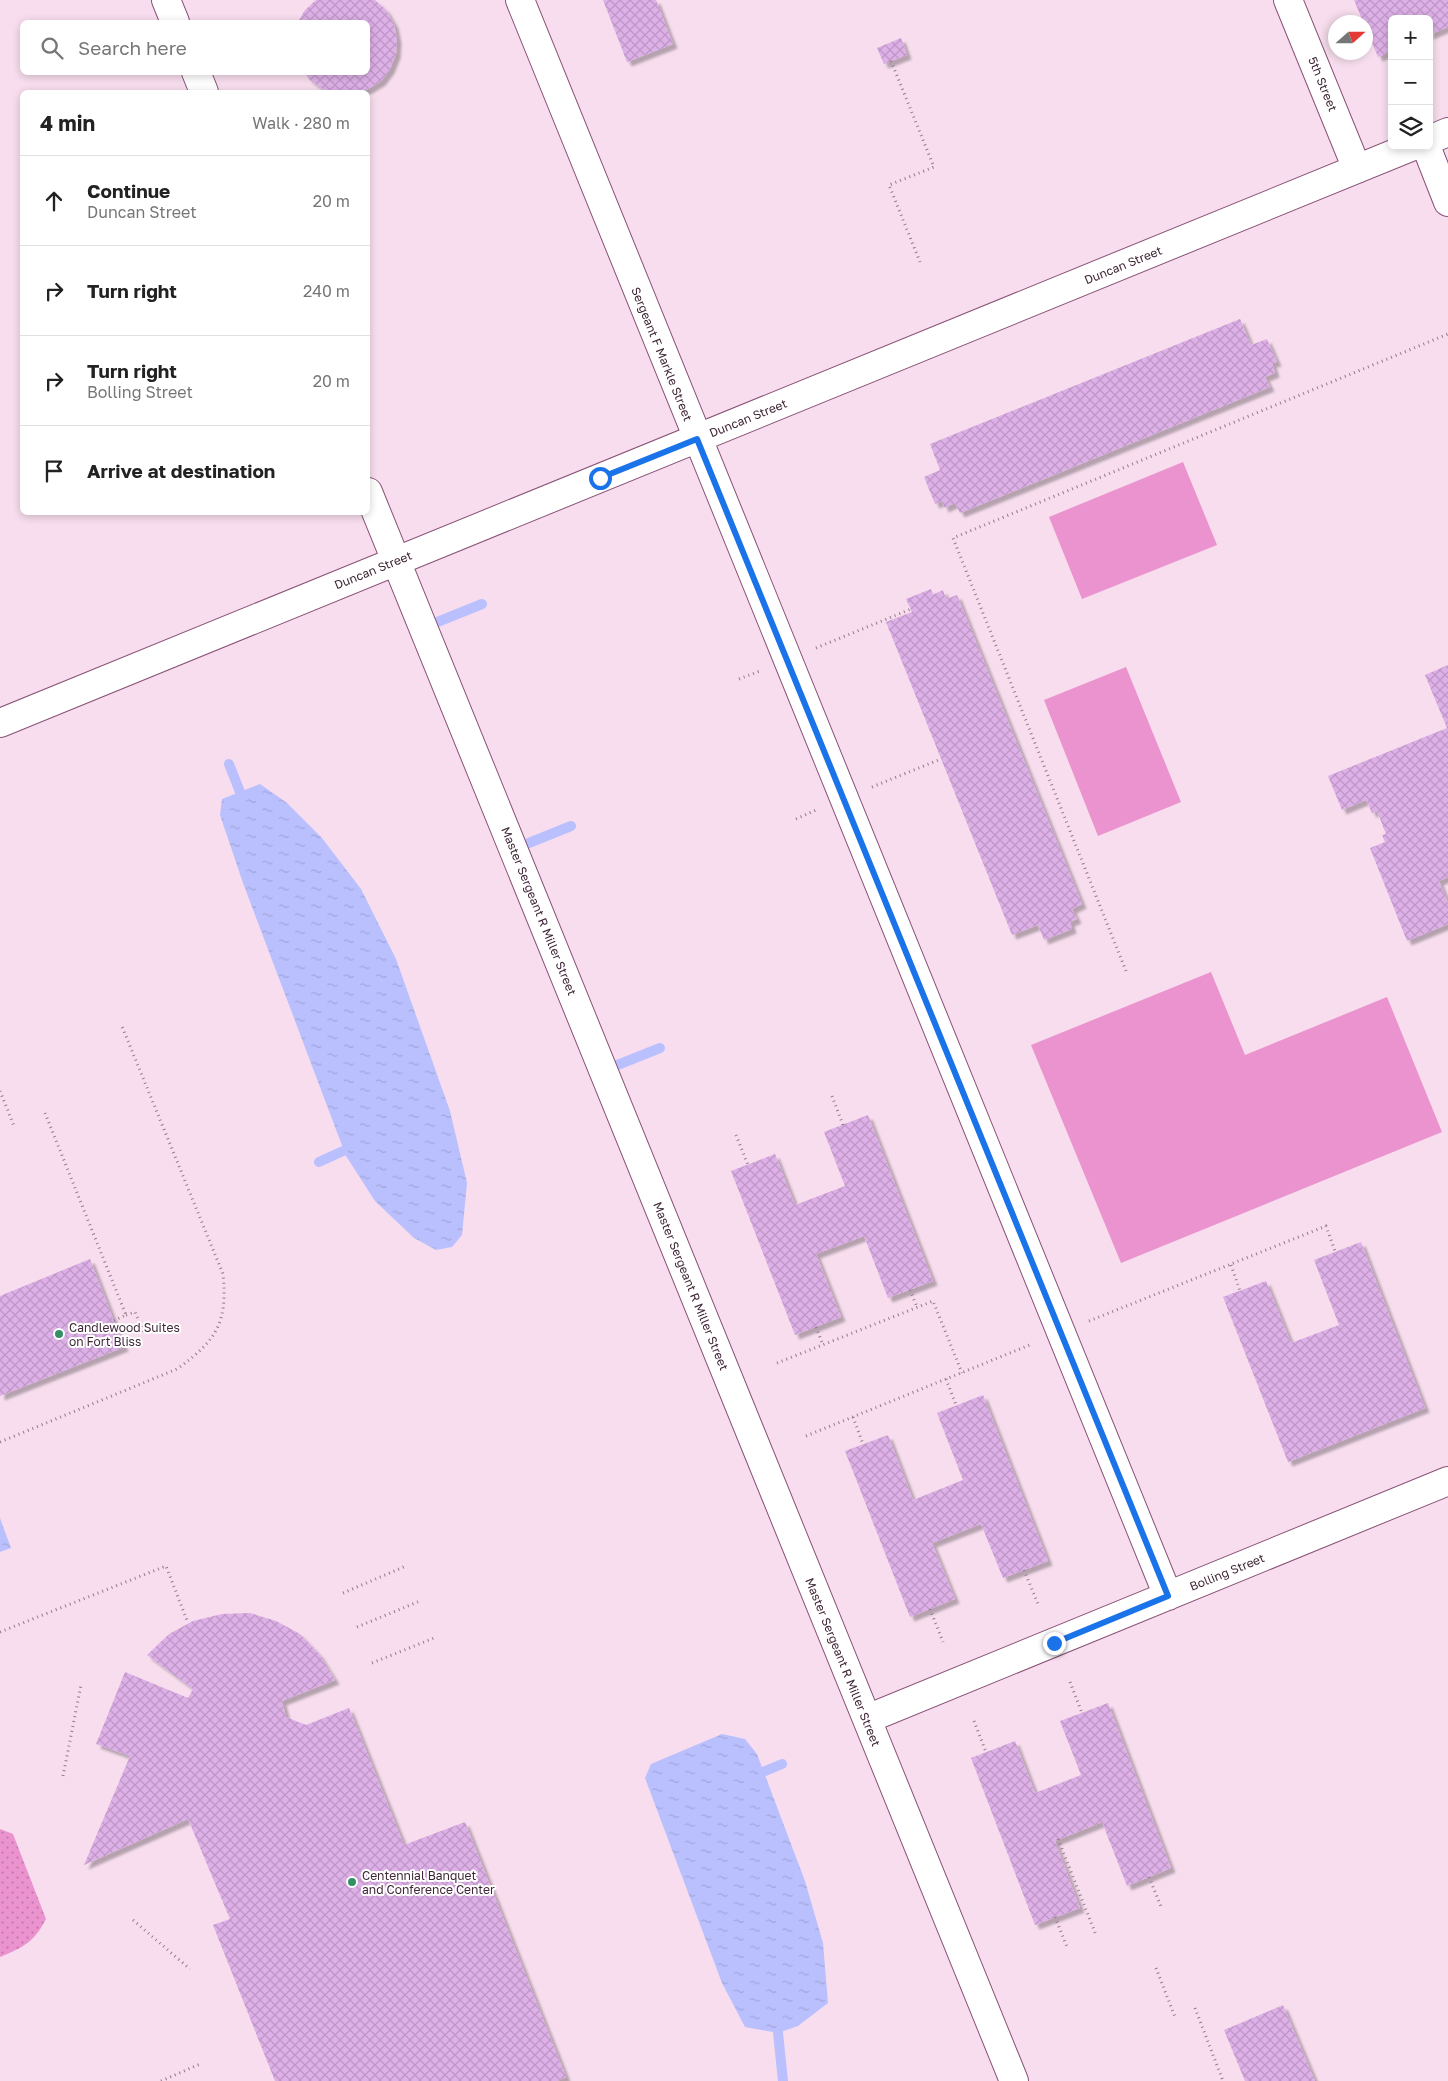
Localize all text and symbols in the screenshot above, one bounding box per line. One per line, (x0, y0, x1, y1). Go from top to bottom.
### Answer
north arrow (1328, 15, 1373, 60)
map controls (1388, 15, 1433, 150)
button: + (1388, 15, 1433, 60)
search box (20, 20, 370, 75)
icon: search (38, 34, 66, 62)
text: Search here (78, 36, 187, 59)
street label: 5th Street (1305, 54, 1341, 114)
button: − (1388, 60, 1433, 105)
button: layers (1388, 105, 1433, 150)
text: 4 min (40, 110, 95, 136)
text: Walk · 280 m (252, 113, 350, 133)
text: Continue (87, 179, 170, 202)
icon: ahead (40, 187, 68, 215)
text: 20 m (313, 191, 350, 211)
text: Duncan Street (87, 202, 197, 222)
street label: Duncan Street (1082, 243, 1164, 287)
icon: right (40, 277, 68, 305)
text: Turn right (87, 279, 177, 302)
text: 240 m (303, 281, 350, 301)
street label: Sergeant F Markle Street (628, 285, 696, 423)
text: Turn right (87, 359, 177, 382)
icon: right (40, 367, 68, 395)
text: 20 m (313, 371, 350, 391)
text: Bolling Street (87, 382, 193, 402)
street label: Duncan Street (707, 396, 789, 440)
icon: arrive (40, 457, 68, 485)
text: Arrive at destination (87, 459, 275, 482)
route start (589, 467, 612, 490)
street label: Duncan Street (332, 548, 414, 592)
street label: Master Sergeant R Miller Street (498, 824, 580, 998)
street label: Master Sergeant R Miller Street (650, 1199, 732, 1373)
place label: Candlewood Suites on Fort Bliss (69, 1320, 180, 1349)
marker: Candlewood Suites on Fort Bliss (53, 1328, 65, 1340)
street label: Bolling Street (1187, 1550, 1267, 1594)
street label: Master Sergeant R Miller Street (802, 1575, 884, 1749)
route end (1043, 1632, 1066, 1655)
place label: Centennial Banquet and Conference Center (362, 1868, 495, 1897)
marker: Centennial Banquet and Conference Center (346, 1876, 358, 1888)

